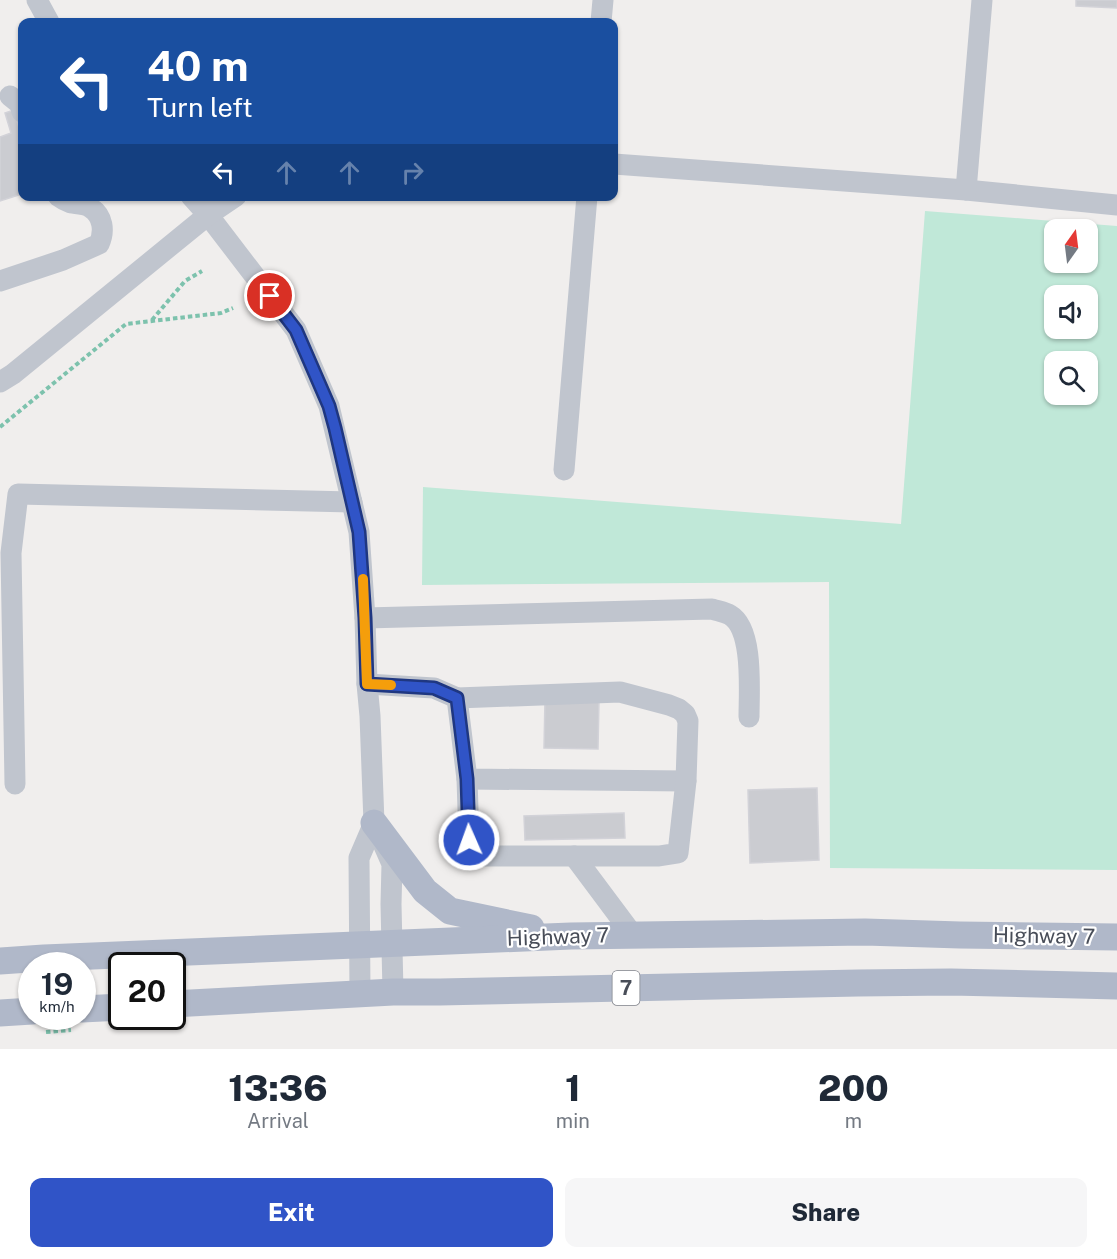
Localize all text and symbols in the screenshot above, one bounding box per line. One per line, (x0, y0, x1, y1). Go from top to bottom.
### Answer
text: 40 m (147, 41, 249, 90)
icon: left (48, 42, 126, 120)
text: Turn left (147, 91, 253, 123)
icon: left (207, 156, 240, 189)
icon: ahead (270, 156, 303, 189)
icon: ahead (333, 156, 366, 189)
icon: right (396, 156, 429, 189)
north arrow (1044, 219, 1098, 273)
map controls (1044, 219, 1098, 405)
pin (244, 270, 295, 321)
icon: arrive (253, 279, 286, 312)
button: sound (1044, 285, 1098, 339)
button: search (1044, 351, 1098, 405)
position arrow (437, 808, 501, 872)
street label: Highway 7 (506, 922, 610, 951)
street label: Highway 7 (993, 922, 1095, 949)
speed limit sign: 20 (108, 952, 186, 1030)
text: 19 (41, 966, 73, 1002)
road number: 7 (612, 971, 640, 1005)
text: km/h (39, 998, 75, 1015)
text: 13:36 (228, 1067, 328, 1109)
text: 1 (565, 1067, 581, 1109)
text: 200 (818, 1067, 889, 1109)
text: Arrival (247, 1109, 309, 1133)
text: min (556, 1109, 590, 1133)
text: m (845, 1109, 862, 1133)
button: Exit (30, 1178, 553, 1247)
button: Share (565, 1178, 1087, 1247)

